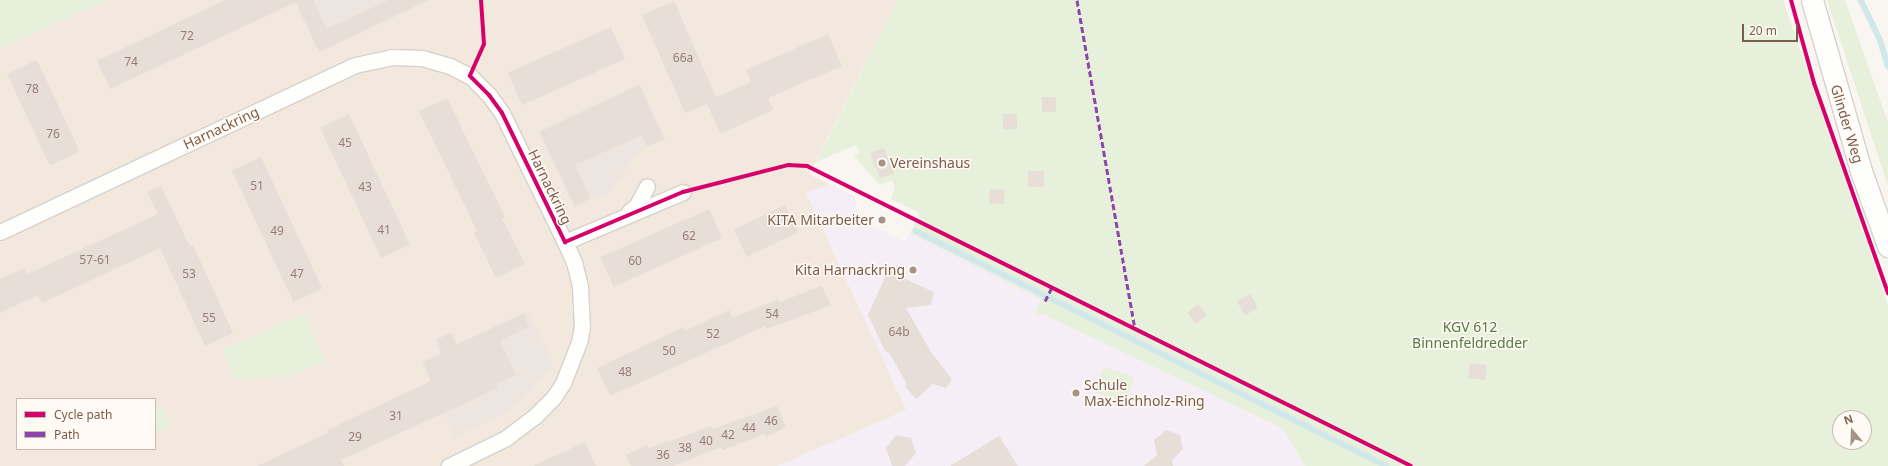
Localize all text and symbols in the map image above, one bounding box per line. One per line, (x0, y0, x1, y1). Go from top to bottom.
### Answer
scale bar (1744, 16, 1800, 42)
text: 20 m (1749, 22, 1777, 39)
house number: 72 (180, 29, 194, 43)
house number: 66a (673, 51, 693, 65)
house number: 74 (124, 55, 138, 69)
house number: 78 (25, 82, 39, 96)
street label: Glinder Weg (1827, 83, 1867, 165)
street label: Harnackring (181, 103, 261, 153)
house number: 76 (46, 127, 60, 141)
house number: 45 (338, 136, 352, 150)
street label: Harnackring (525, 147, 575, 227)
place label: Vereinshaus (890, 155, 970, 171)
marker: Vereinshaus (877, 158, 887, 168)
house number: 51 (250, 179, 264, 193)
house number: 43 (358, 180, 372, 194)
place label: KITA Mitarbeiter (767, 212, 874, 228)
marker: KITA Mitarbeiter (877, 215, 887, 225)
house number: 41 (377, 223, 391, 237)
house number: 49 (270, 224, 284, 238)
house number: 62 (682, 229, 696, 243)
house number: 57-61 (79, 253, 111, 267)
house number: 60 (628, 254, 642, 268)
place label: Kita Harnackring (795, 262, 905, 278)
marker: Kita Harnackring (908, 265, 918, 275)
house number: 53 (182, 267, 196, 281)
house number: 47 (290, 267, 304, 281)
house number: 54 (765, 307, 779, 321)
house number: 55 (202, 311, 216, 325)
park label: KGV 612 Binnenfeldredder (1412, 319, 1528, 352)
house number: 64b (888, 325, 910, 339)
house number: 52 (706, 327, 720, 341)
house number: 50 (662, 344, 676, 358)
house number: 48 (618, 365, 632, 379)
place label: Schule Max-Eichholz-Ring (1084, 377, 1205, 410)
marker: Schule Max-Eichholz-Ring (1071, 388, 1081, 398)
legend (16, 398, 156, 450)
text: Cycle path (54, 406, 112, 423)
house number: 31 (389, 409, 403, 423)
north arrow (1832, 410, 1872, 450)
text: N (1842, 411, 1855, 428)
house number: 46 (764, 414, 778, 428)
house number: 44 (742, 421, 756, 435)
text: Path (54, 426, 80, 443)
house number: 42 (721, 428, 735, 442)
house number: 29 (348, 430, 362, 444)
house number: 40 (699, 434, 713, 448)
house number: 38 (678, 441, 692, 455)
house number: 36 (656, 448, 670, 462)

